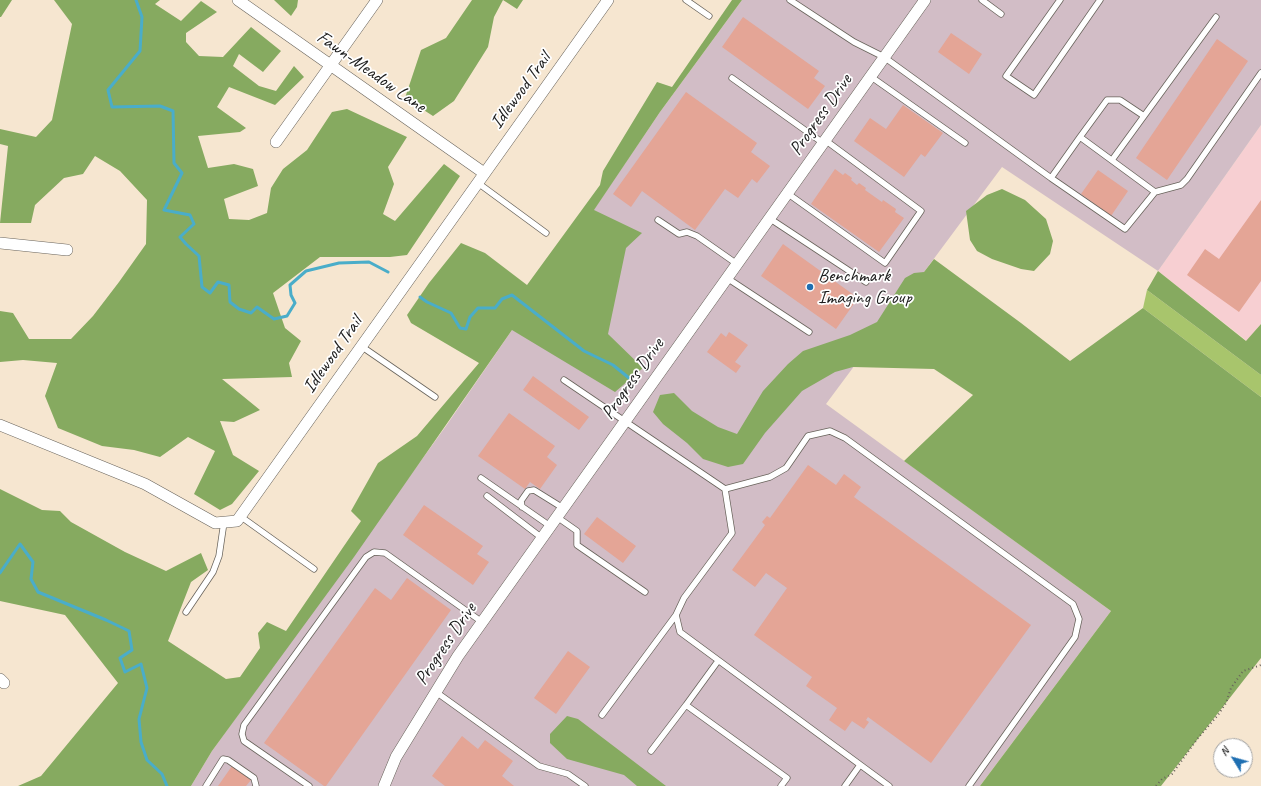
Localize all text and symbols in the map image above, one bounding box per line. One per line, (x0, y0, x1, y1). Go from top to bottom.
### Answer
street label: Fawn-Meadow Lane (312, 26, 430, 118)
street label: Idlewood Trail (486, 48, 556, 134)
street label: Progress Drive (785, 70, 857, 160)
place label: Benchmark Imaging Group (818, 265, 912, 309)
marker: Benchmark Imaging Group (805, 282, 815, 292)
street label: Idlewood Trail (298, 312, 368, 398)
street label: Progress Drive (597, 334, 669, 424)
street label: Progress Drive (410, 599, 482, 689)
north arrow (1213, 738, 1253, 778)
text: N (1217, 744, 1232, 758)

